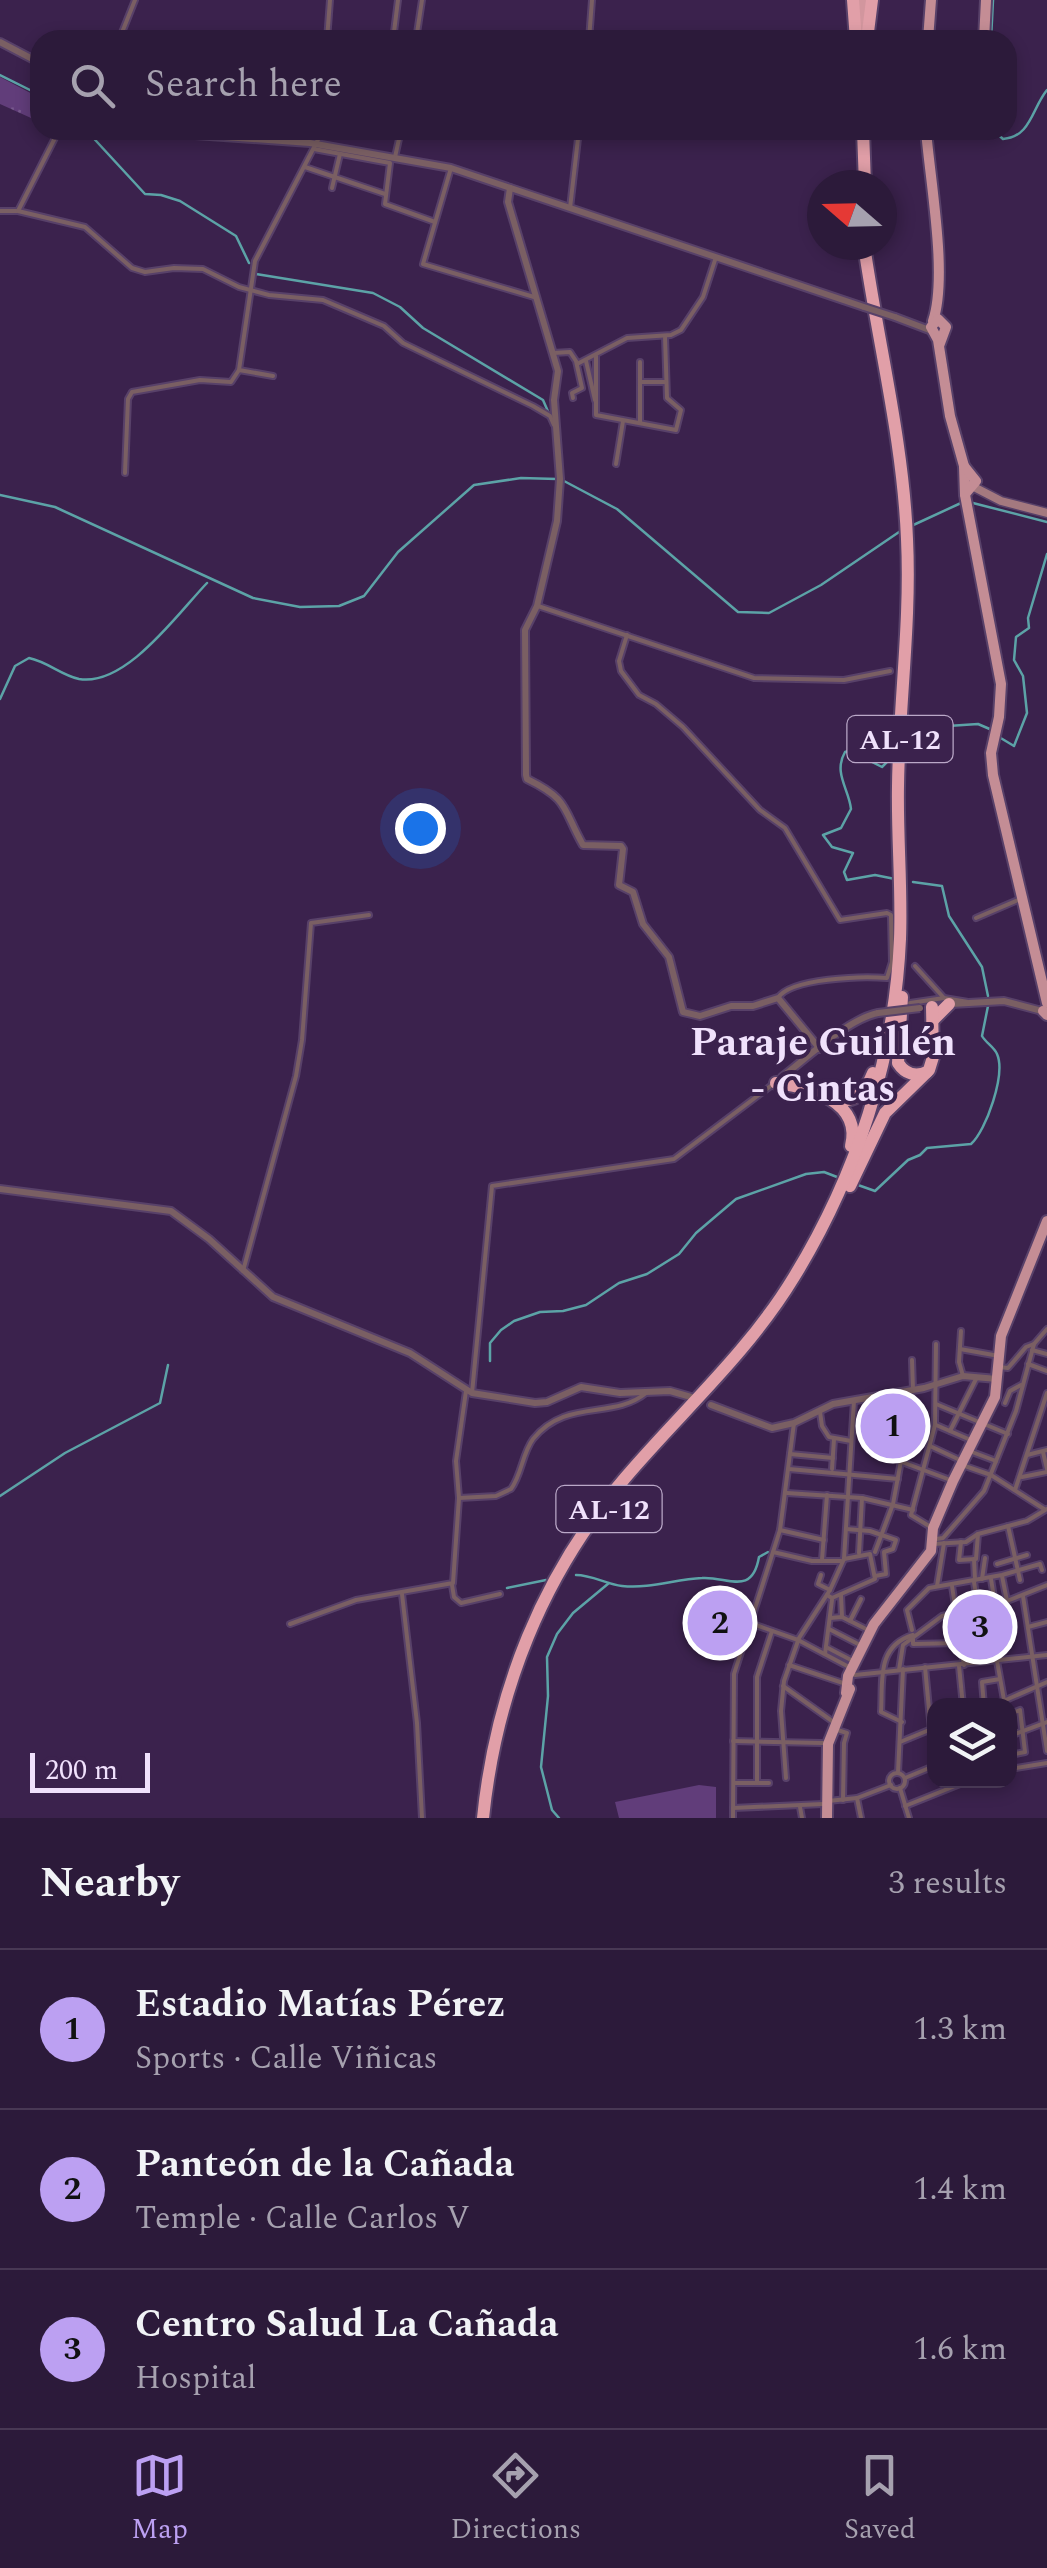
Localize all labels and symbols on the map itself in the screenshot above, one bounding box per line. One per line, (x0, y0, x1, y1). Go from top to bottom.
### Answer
north arrow (807, 170, 897, 260)
road number: AL-12 (848, 716, 952, 762)
your location (395, 803, 446, 854)
district label: Paraje Guillén - Cintas (690, 1013, 956, 1120)
pin: 1 (860, 1388, 926, 1464)
road number: AL-12 (556, 1486, 662, 1532)
pin: 2 (688, 1586, 752, 1660)
pin: 3 (948, 1590, 1012, 1664)
scale bar (30, 1748, 150, 1792)

